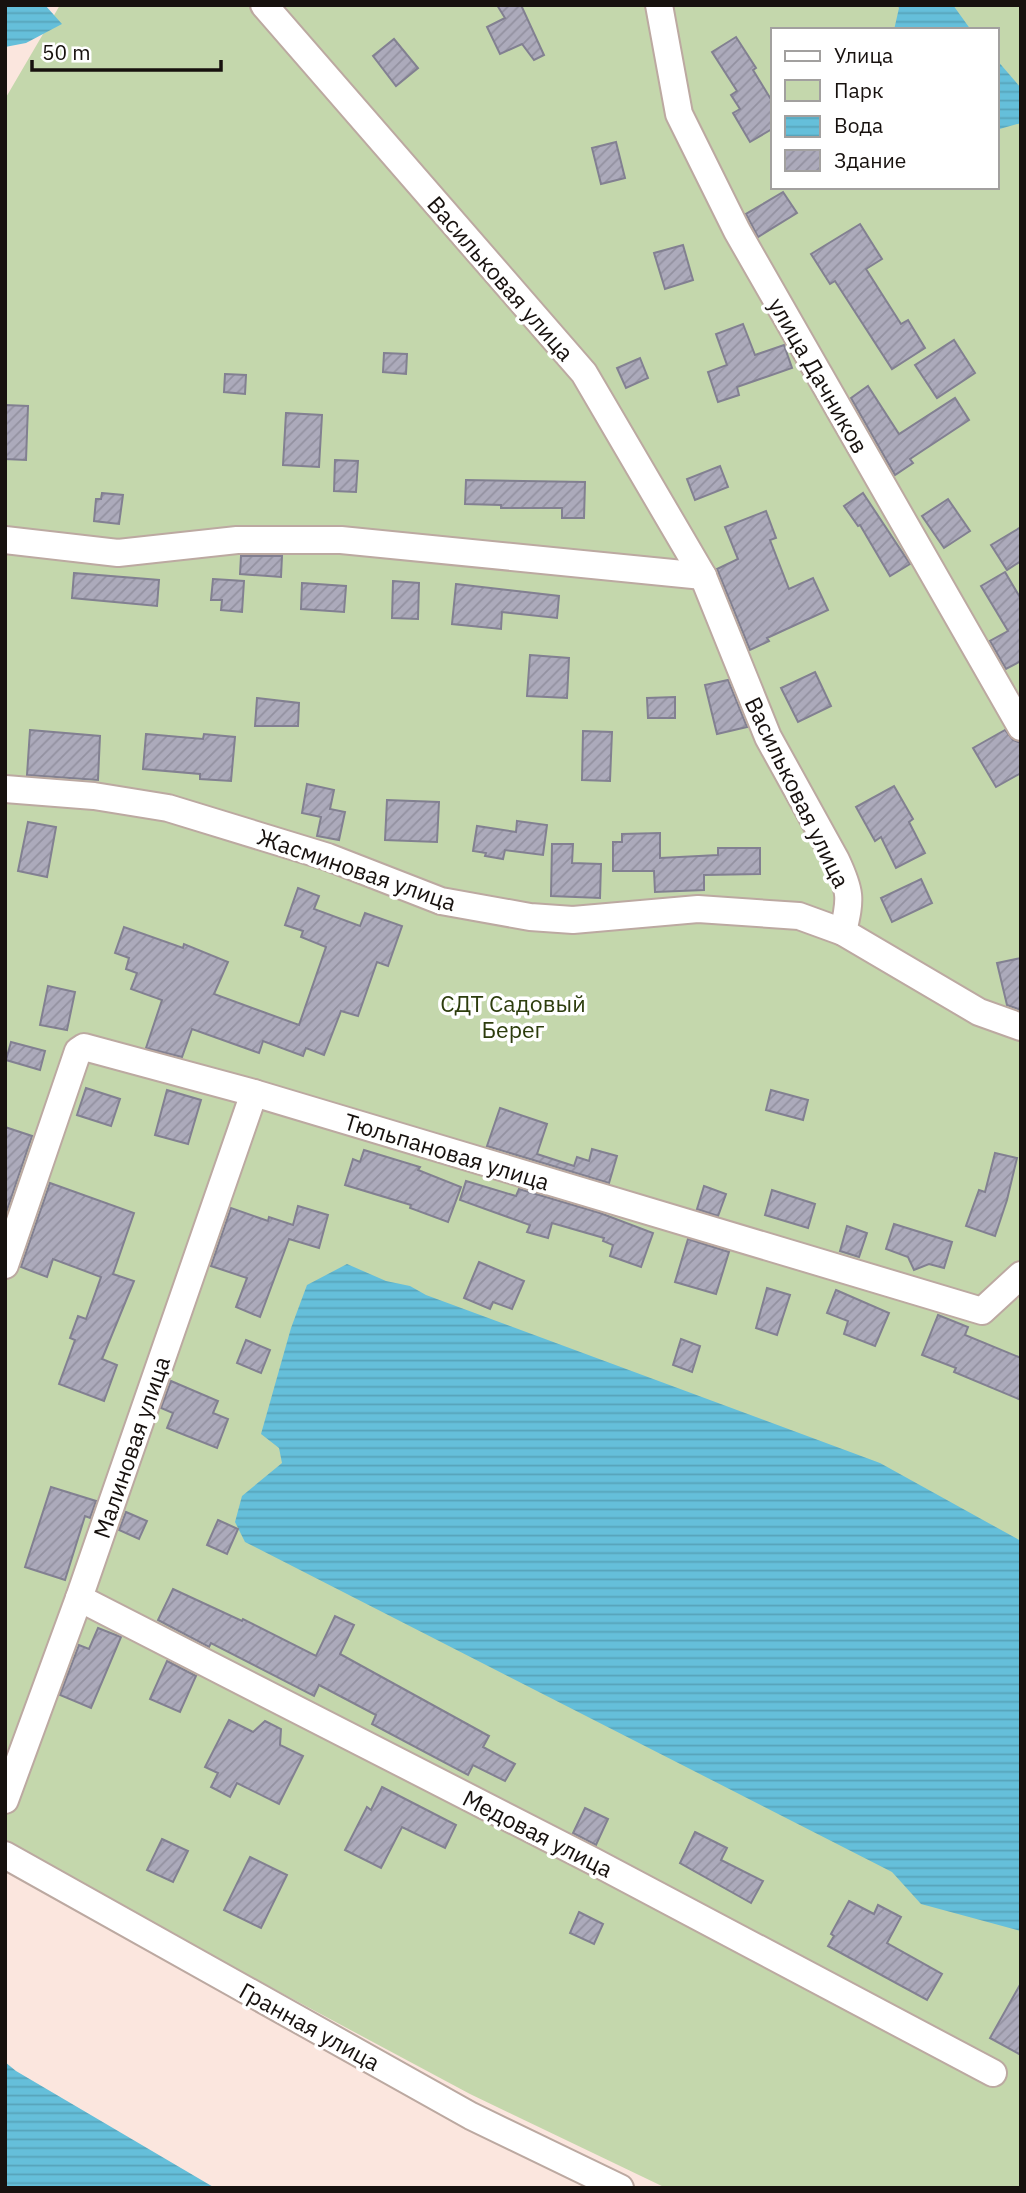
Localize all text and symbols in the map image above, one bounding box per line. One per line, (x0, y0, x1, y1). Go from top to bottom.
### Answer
scale bar (32, 28, 220, 72)
legend (771, 28, 998, 189)
text: 50 m (42, 38, 91, 66)
text: Улица (834, 41, 893, 69)
text: Парк (834, 76, 884, 104)
text: Вода (834, 111, 883, 139)
text: Здание (834, 146, 906, 174)
street label: Васильковая улица (421, 189, 581, 367)
street label: улица Дачников (762, 292, 876, 458)
street label: Васильковая улица (739, 692, 857, 892)
street label: Жасминовая улица (253, 821, 461, 917)
park label: СДТ Садовый Берег (440, 988, 586, 1044)
street label: Тюльпановая улица (341, 1105, 553, 1197)
street label: Малиновая улица (86, 1352, 176, 1542)
street label: Медовая улица (458, 1782, 618, 1884)
street label: Гранная улица (234, 1975, 386, 2077)

